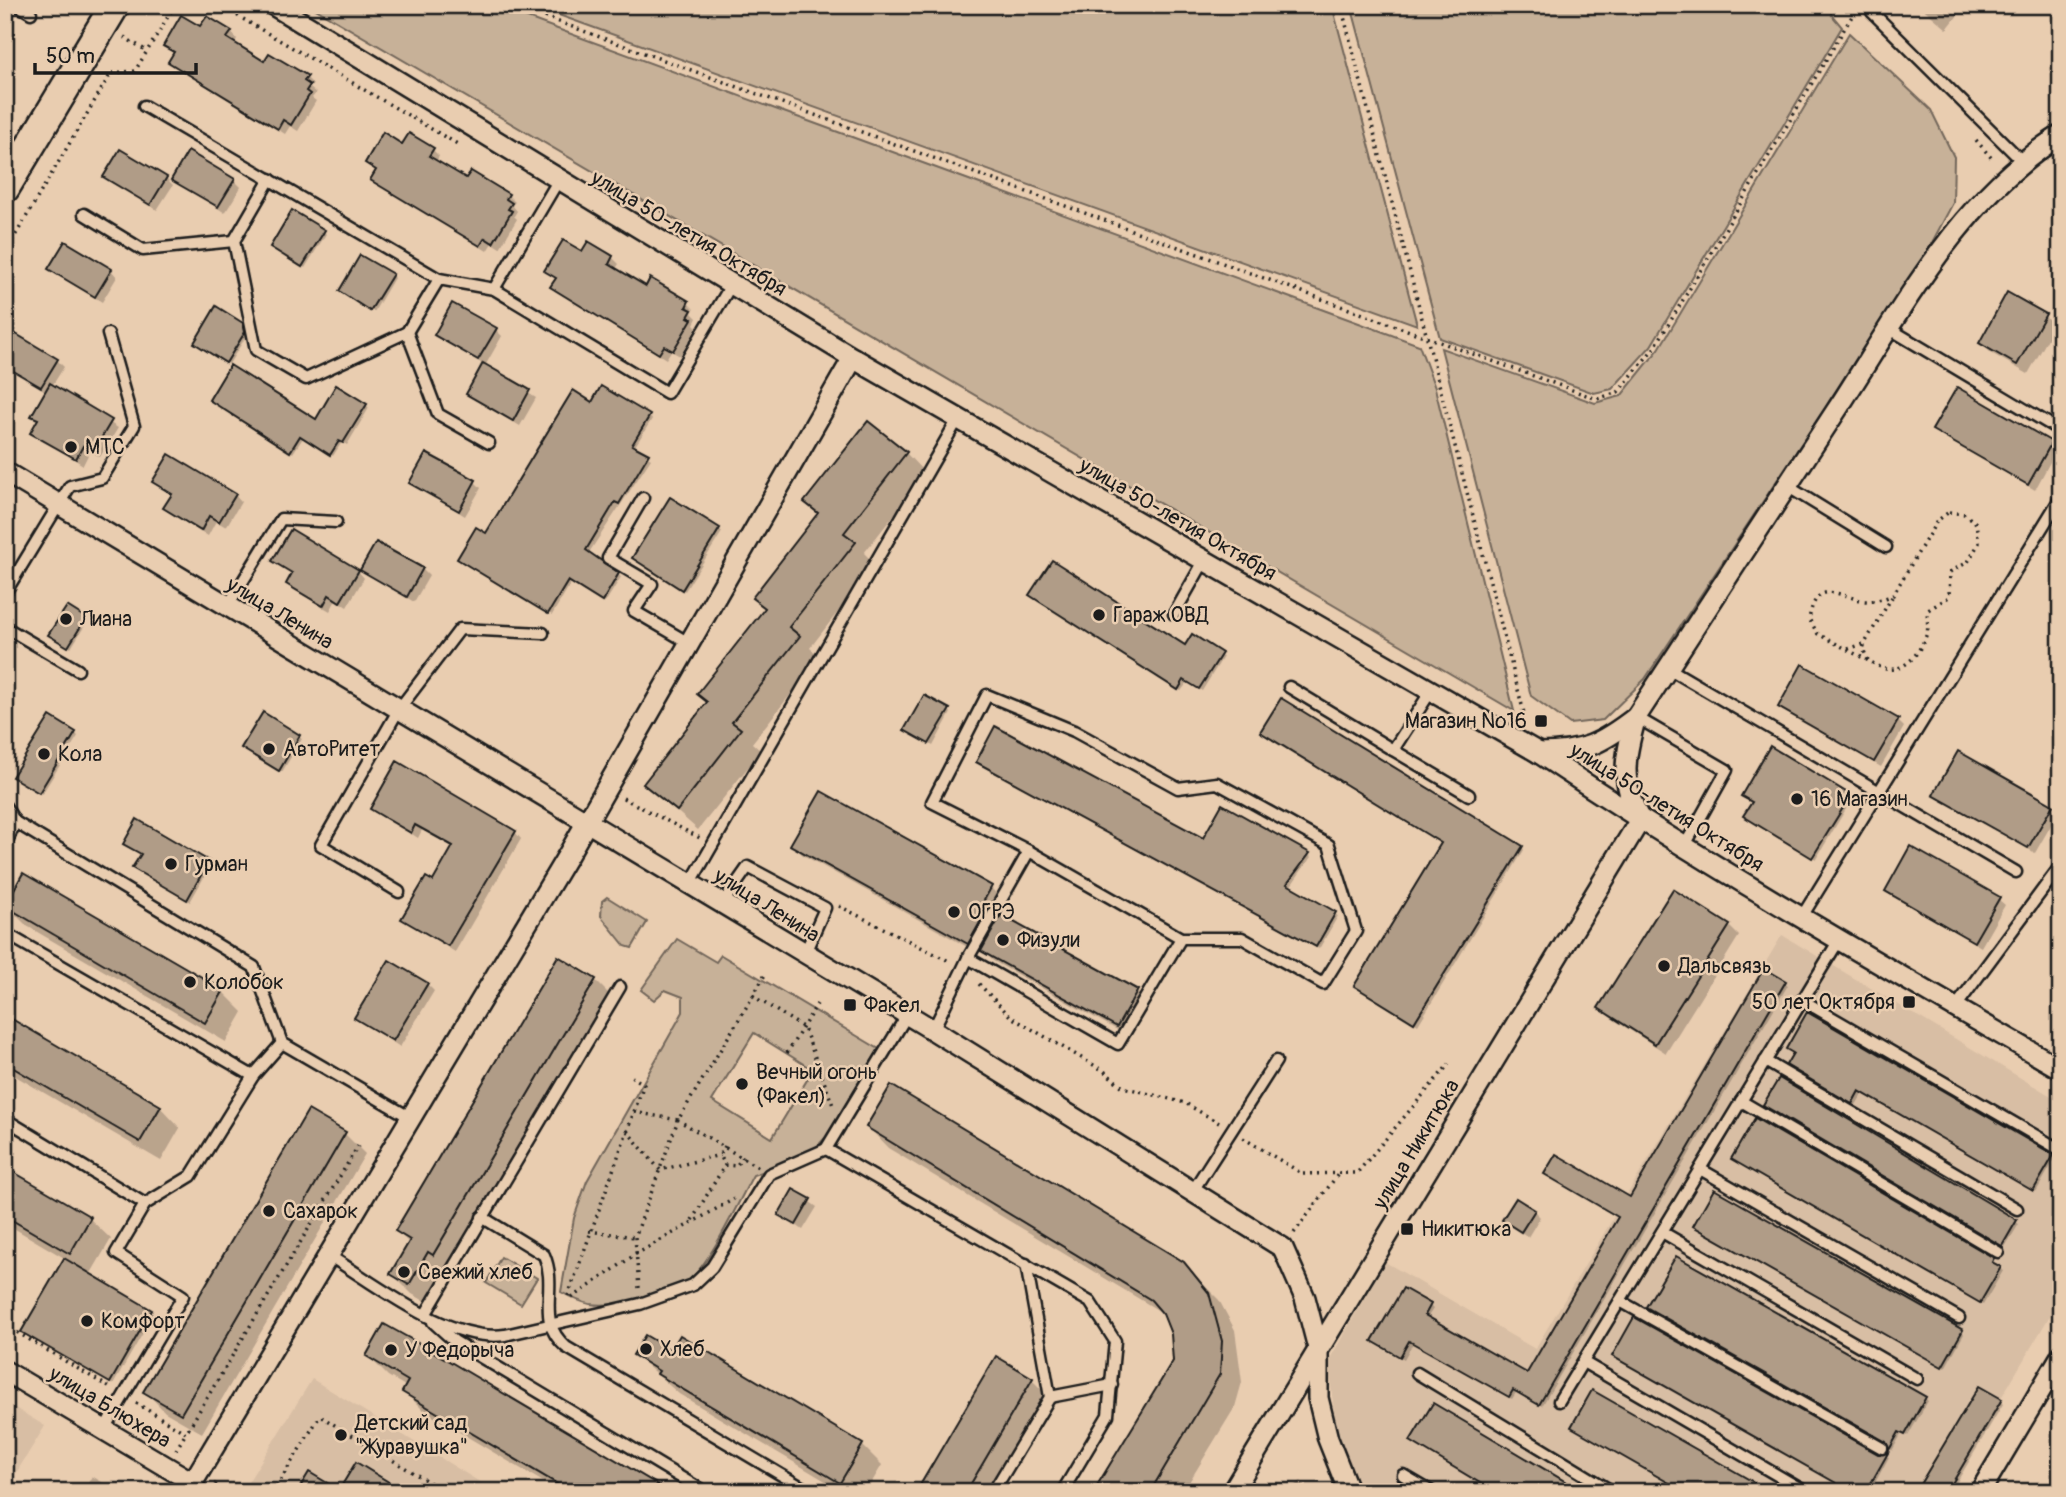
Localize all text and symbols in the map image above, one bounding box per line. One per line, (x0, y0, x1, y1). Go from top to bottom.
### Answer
scale bar (35, 32, 196, 76)
text: 50 m (46, 43, 95, 70)
street label: улица 50-летия Октября (585, 164, 792, 303)
place label: МТС (85, 434, 125, 461)
marker: МТС (63, 439, 79, 455)
street label: улица 50-летия Октября (1073, 451, 1281, 587)
street label: улица Ленина (221, 570, 338, 656)
place label: Гараж ОВД (1113, 602, 1209, 629)
place label: Лиана (79, 606, 132, 633)
marker: Гараж ОВД (1091, 607, 1107, 623)
marker: Лиана (58, 611, 74, 627)
place label: Магазин №16 (1405, 708, 1527, 735)
marker: Магазин №16 (1533, 713, 1549, 729)
place label: АвтоРитет (283, 736, 380, 763)
street label: улица 50-летия Октября (1564, 736, 1769, 878)
place label: Кола (58, 741, 102, 768)
marker: АвтоРитет (261, 741, 277, 757)
marker: Кола (36, 746, 52, 762)
place label: 16 Магазин (1811, 786, 1908, 813)
marker: 16 Магазин (1789, 791, 1805, 807)
place label: Гурман (185, 851, 248, 878)
marker: Гурман (163, 856, 179, 872)
street label: улица Ленина (708, 862, 825, 949)
place label: ОГРЭ (968, 899, 1015, 926)
marker: ОГРЭ (946, 904, 962, 920)
place label: Физули (1017, 927, 1080, 954)
marker: Физули (995, 932, 1011, 948)
place label: Дальсвязь (1677, 953, 1772, 980)
marker: Дальсвязь (1656, 958, 1672, 974)
place label: Колобок (204, 969, 284, 996)
marker: Колобок (182, 974, 198, 990)
place label: 50 лет Октября (1752, 989, 1895, 1016)
place label: Факел (864, 992, 920, 1019)
marker: 50 лет Октября (1901, 994, 1917, 1010)
marker: Факел (842, 997, 858, 1013)
place label: Вечный огонь (Факел) (756, 1059, 877, 1110)
street label: улица Никитюка (1366, 1074, 1466, 1215)
marker: Вечный огонь (Факел) (734, 1076, 750, 1092)
place label: Сахарок (283, 1198, 358, 1225)
marker: Сахарок (261, 1203, 277, 1219)
place label: Никитюка (1421, 1216, 1511, 1243)
marker: Никитюка (1399, 1221, 1415, 1237)
place label: Свежий хлеб (418, 1259, 533, 1286)
marker: Свежий хлеб (396, 1264, 412, 1280)
place label: Комфорт (101, 1308, 185, 1335)
marker: Комфорт (79, 1313, 95, 1329)
place label: Хлеб (660, 1336, 705, 1363)
place label: У Федорыча (405, 1337, 514, 1364)
marker: Хлеб (638, 1341, 654, 1357)
marker: У Федорыча (383, 1342, 399, 1358)
street label: улица Блюхера (43, 1360, 176, 1454)
place label: Детский сад "Журавушка" (354, 1410, 468, 1461)
marker: Детский сад "Журавушка" (333, 1427, 349, 1443)

